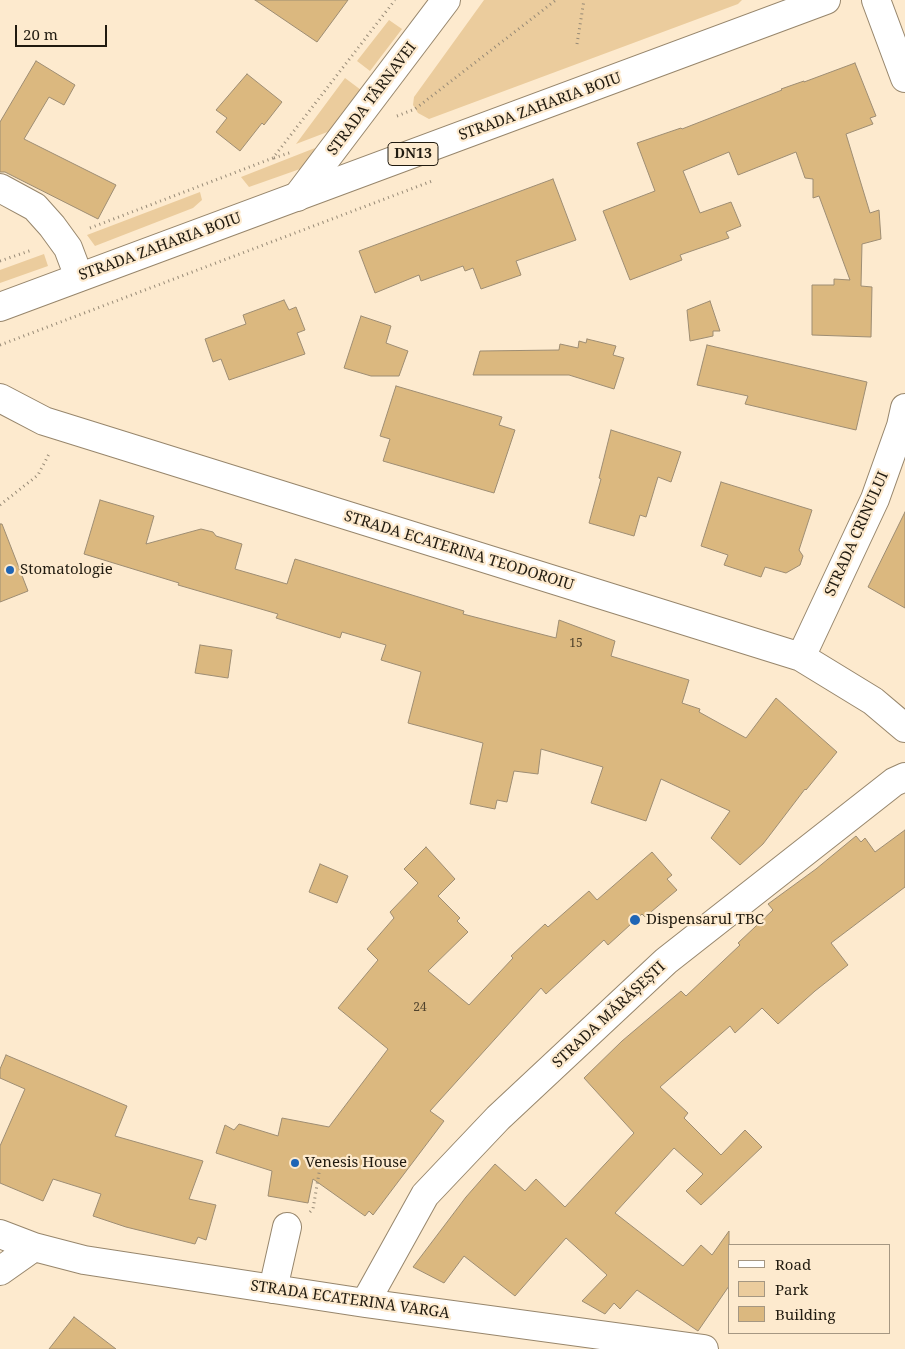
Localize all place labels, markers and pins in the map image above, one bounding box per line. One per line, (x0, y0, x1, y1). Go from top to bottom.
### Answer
place label: Stomatologie (20, 561, 113, 579)
marker: Stomatologie (4, 564, 16, 576)
place label: Dispensarul TBC (646, 911, 764, 929)
marker: Dispensarul TBC (628, 913, 642, 927)
place label: Venesis House (305, 1154, 407, 1172)
marker: Venesis House (289, 1157, 301, 1169)

